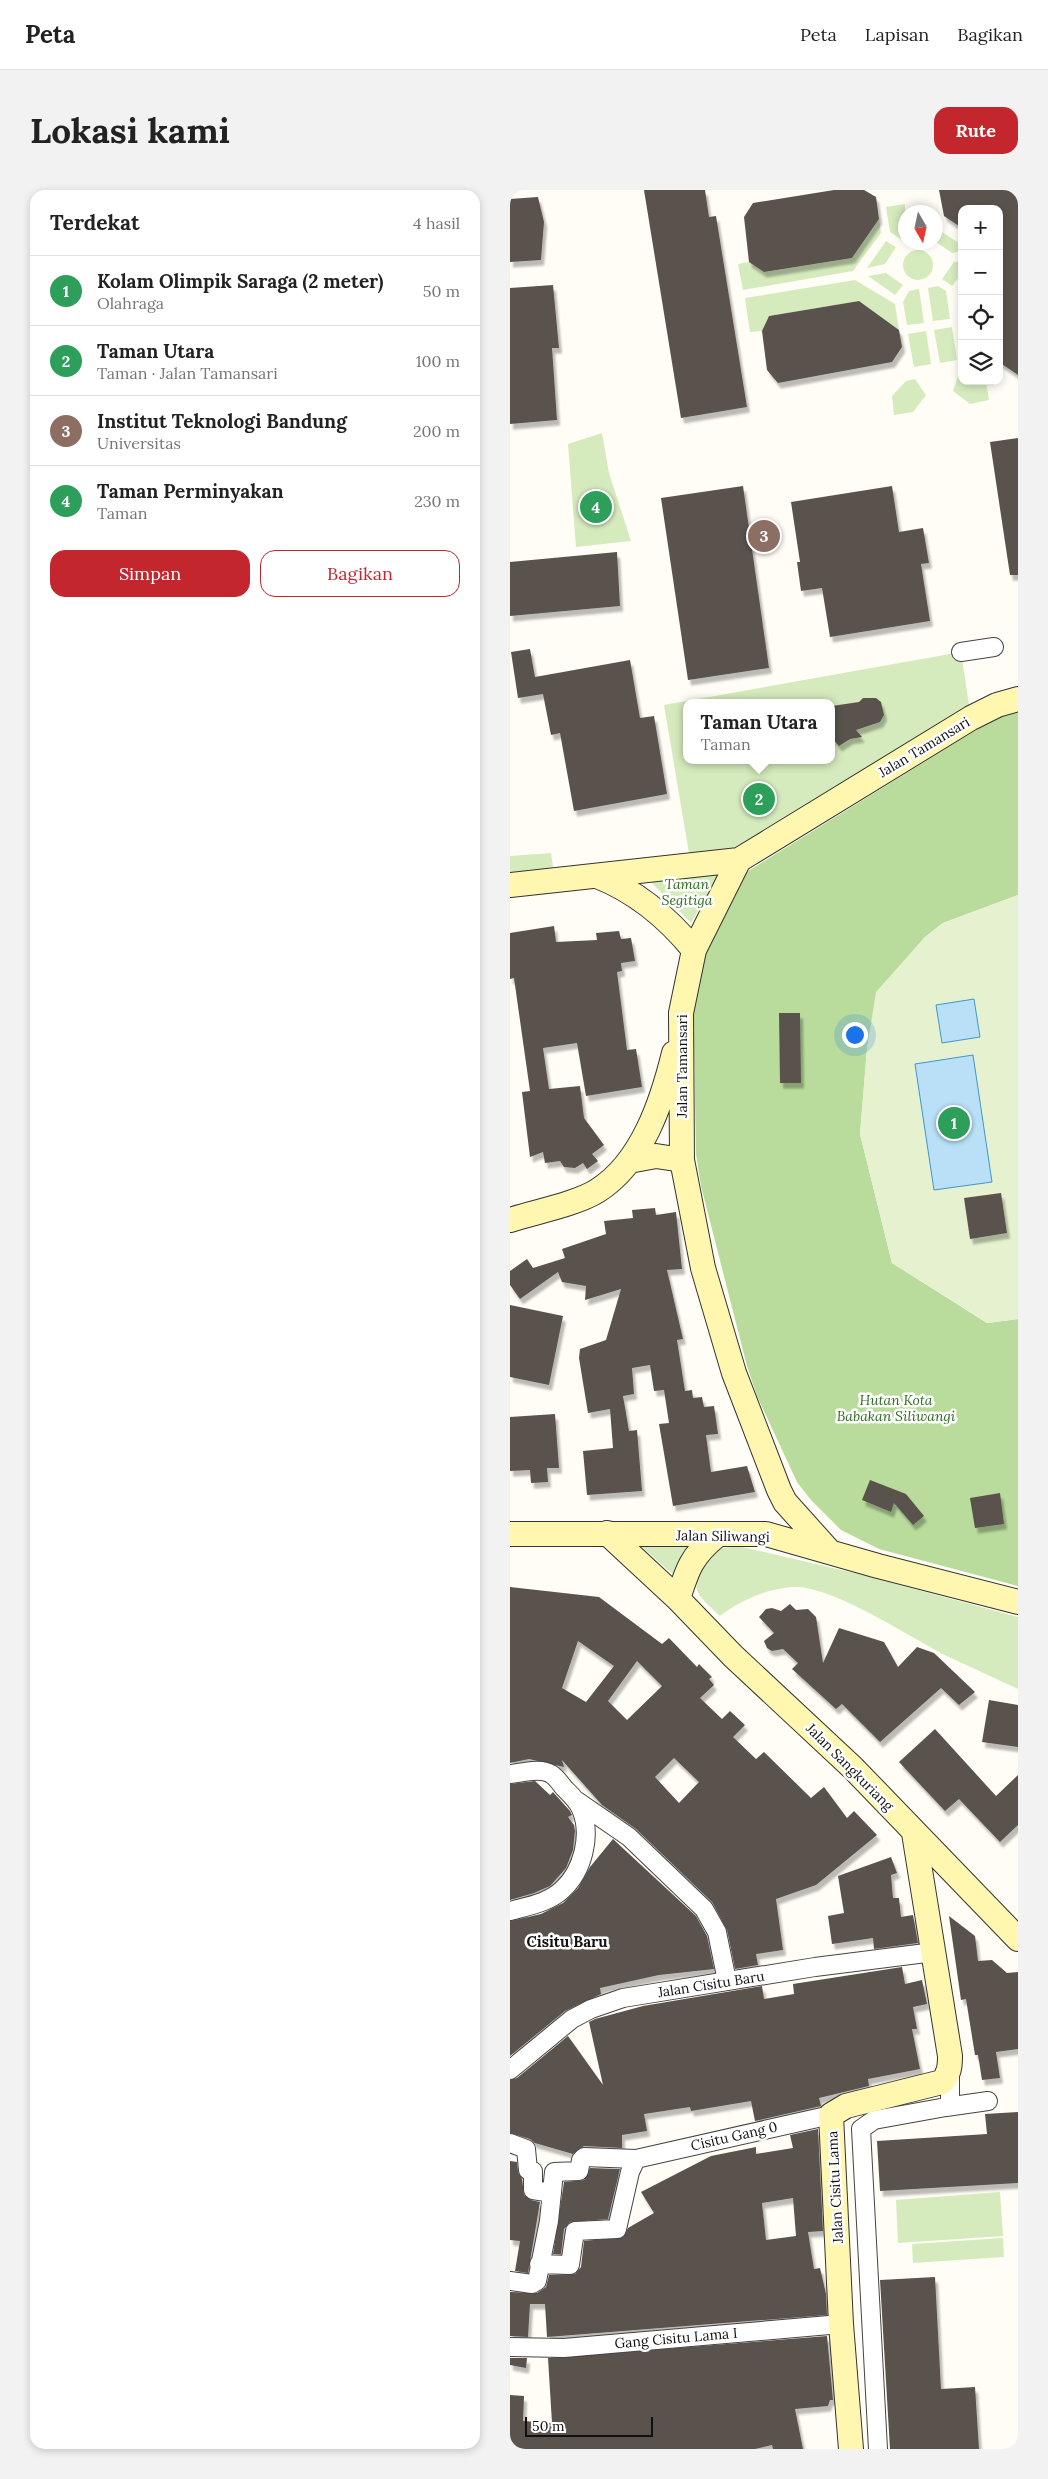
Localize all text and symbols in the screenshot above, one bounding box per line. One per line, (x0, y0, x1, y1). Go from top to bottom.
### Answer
text: Peta (25, 19, 75, 50)
text: Peta (800, 23, 837, 46)
text: Lapisan (865, 23, 929, 46)
text: Bagikan (957, 23, 1023, 46)
button: Rute (934, 107, 1018, 154)
text: Lokasi kami (30, 108, 230, 153)
north arrow (898, 205, 943, 250)
map controls (958, 205, 1003, 385)
button: + (958, 205, 1003, 250)
text: Terdekat (50, 209, 140, 236)
text: 4 hasil (413, 213, 460, 233)
button: − (958, 250, 1003, 295)
text: Kolam Olimpik Saraga (2 meter) (97, 269, 383, 293)
text: 1 (63, 281, 69, 301)
text: 50 m (423, 281, 460, 301)
text: Olahraga (97, 293, 164, 313)
button: locate (958, 295, 1003, 340)
text: Taman Utara (97, 339, 214, 363)
button: layers (958, 340, 1003, 385)
text: 2 (62, 351, 70, 371)
text: 100 m (416, 351, 460, 371)
text: Taman · Jalan Tamansari (97, 363, 278, 383)
text: Institut Teknologi Bandung (97, 409, 347, 433)
text: 3 (62, 421, 70, 441)
text: 200 m (413, 421, 460, 441)
text: Universitas (97, 433, 181, 453)
text: Taman Perminyakan (97, 479, 284, 503)
pin: 4 (580, 488, 612, 526)
text: 4 (62, 491, 70, 511)
text: 230 m (414, 491, 460, 511)
text: Taman (97, 503, 147, 523)
pin: 3 (748, 517, 780, 555)
button: Simpan (50, 550, 250, 597)
button: Bagikan (260, 550, 460, 597)
popup (683, 699, 835, 764)
text: Taman Utara (700, 710, 818, 734)
street label: Jalan Tamansari (874, 713, 973, 782)
text: Taman (700, 734, 751, 754)
pin: 2 (743, 780, 775, 818)
park label: Taman Segitiga (662, 875, 713, 909)
street label: Jalan Tamansari (673, 1014, 691, 1119)
your location (842, 1022, 868, 1048)
pin: 1 (938, 1104, 970, 1142)
park label: Hutan Kota Babakan Siliwangi (837, 1391, 956, 1425)
street label: Jalan Siliwangi (675, 1526, 770, 1546)
street label: Jalan Sangkuriang (802, 1719, 898, 1815)
district label: Cisitu Baru (526, 1932, 608, 1951)
street label: Jalan Cisitu Baru (655, 1967, 766, 2001)
street label: Cisitu Gang 0 (689, 2117, 779, 2155)
street label: Jalan Cisitu Lama (823, 2130, 847, 2245)
street label: Gang Cisitu Lama I (614, 2324, 738, 2352)
scale bar (525, 2414, 652, 2437)
text: 50 m (532, 2417, 565, 2435)

